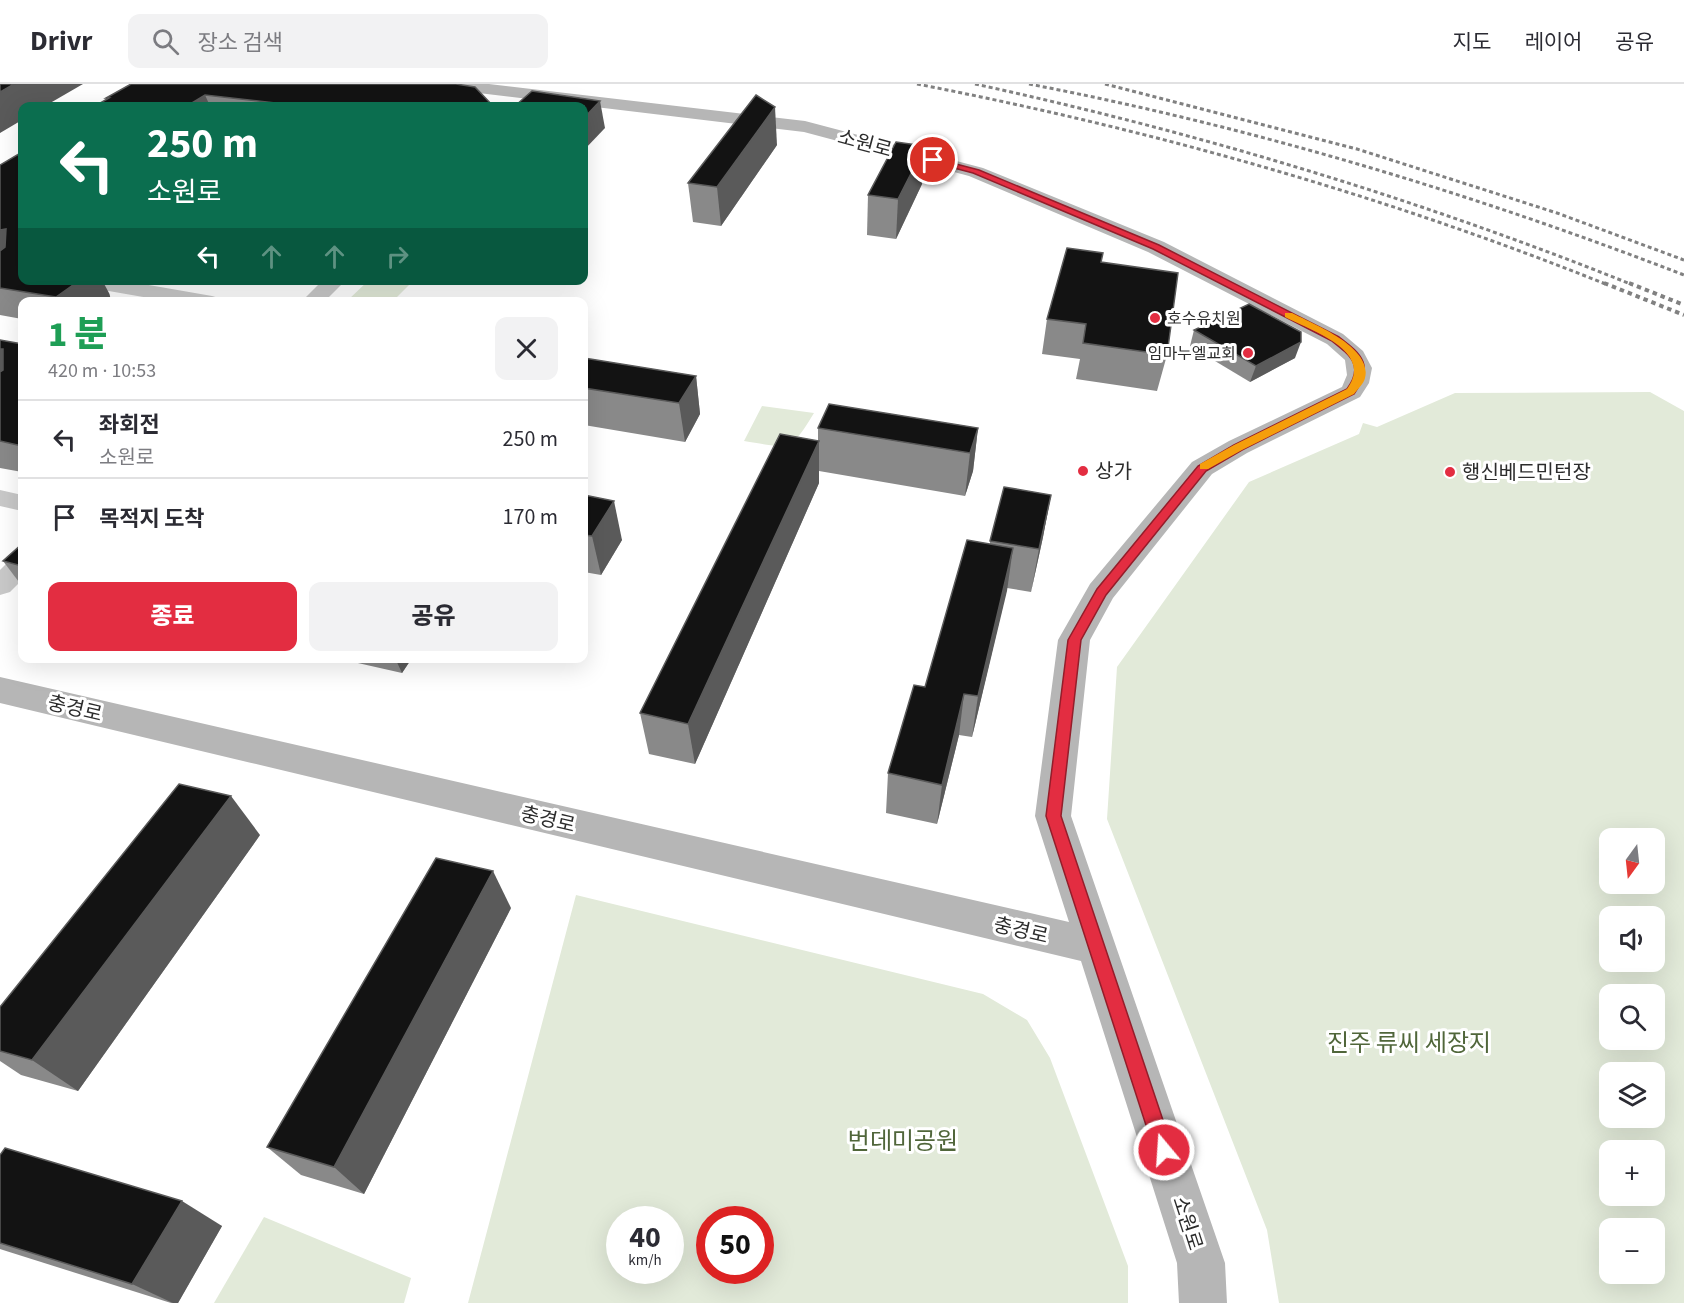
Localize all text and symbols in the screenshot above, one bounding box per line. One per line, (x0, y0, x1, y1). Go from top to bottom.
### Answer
search box (128, 14, 548, 68)
text: Drivr (30, 21, 92, 61)
icon: search (149, 25, 182, 58)
text: 장소 검색 (197, 27, 283, 59)
text: 지도 (1453, 27, 1491, 57)
text: 레이어 (1524, 27, 1582, 57)
text: 공유 (1615, 27, 1654, 57)
text: 250 m (147, 114, 258, 174)
street label: 소원로 (834, 123, 895, 165)
icon: left (48, 126, 126, 204)
pin (907, 134, 958, 185)
icon: arrive (916, 143, 949, 176)
text: 소원로 (147, 173, 222, 212)
icon: left (192, 240, 225, 273)
icon: ahead (255, 240, 288, 273)
icon: ahead (318, 240, 351, 273)
icon: right (381, 240, 414, 273)
place label: 호수유치원 (1167, 308, 1241, 330)
text: 1 분 (48, 309, 108, 360)
marker: 호수유치원 (1148, 311, 1162, 325)
button: close (495, 317, 558, 380)
place label: 임마누엘교회 (1148, 343, 1236, 365)
marker: 임마누엘교회 (1241, 346, 1255, 360)
text: 420 m · 10:53 (48, 357, 156, 385)
text: 좌회전 (99, 409, 160, 441)
icon: left (48, 423, 81, 456)
text: 250 m (503, 423, 558, 455)
text: 소원로 (99, 444, 154, 472)
place label: 상가 (1095, 458, 1132, 486)
place label: 행신베드민턴장 (1462, 459, 1591, 487)
marker: 상가 (1076, 464, 1090, 478)
marker: 행신베드민턴장 (1443, 465, 1457, 479)
icon: arrive (48, 501, 81, 534)
text: 170 m (503, 501, 558, 533)
text: 목적지 도착 (99, 503, 205, 535)
button: 종료 (48, 582, 297, 651)
button: 공유 (309, 582, 558, 651)
street label: 충경로 (45, 689, 105, 729)
street label: 충경로 (518, 800, 578, 840)
north arrow (1599, 828, 1665, 894)
map controls (1599, 828, 1665, 1284)
button: sound (1599, 906, 1665, 972)
street label: 충경로 (991, 911, 1051, 951)
button: search (1599, 984, 1665, 1050)
park label: 진주 류씨 세장지 (1327, 1026, 1491, 1061)
button: layers (1599, 1062, 1665, 1128)
position arrow (1132, 1118, 1196, 1182)
park label: 번데미공원 (848, 1124, 958, 1159)
button: + (1599, 1140, 1665, 1206)
street label: 소원로 (1165, 1193, 1209, 1254)
speed limit sign: 50 (696, 1206, 774, 1284)
text: 40 (629, 1216, 661, 1259)
button: − (1599, 1218, 1665, 1284)
text: km/h (628, 1250, 662, 1271)

